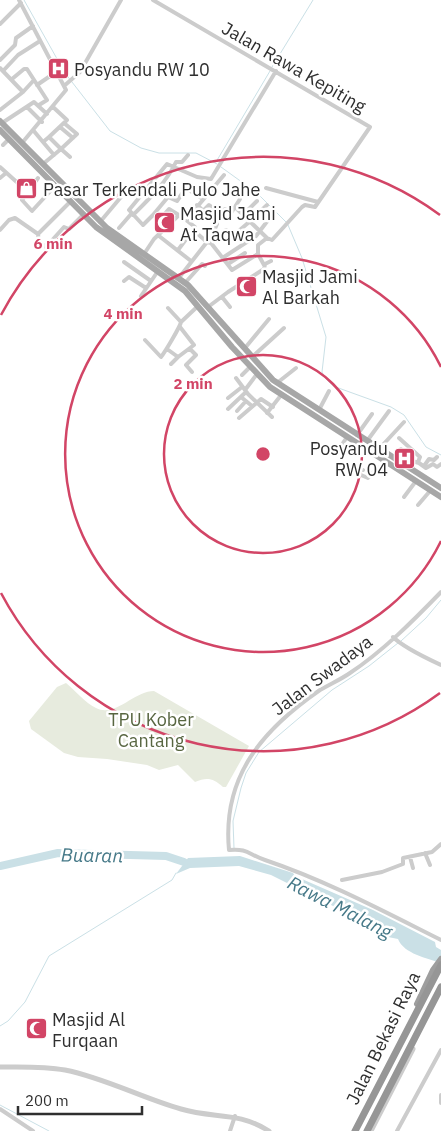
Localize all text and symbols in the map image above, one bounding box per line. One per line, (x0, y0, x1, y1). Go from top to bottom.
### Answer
street label: Jalan Rawa Kepiting (218, 16, 371, 118)
hospital icon: Posyandu RW 10 (46, 57, 70, 81)
place label: Posyandu RW 10 (74, 58, 210, 81)
shop icon: Pasar Terkendali Pulo Jahe (15, 177, 39, 201)
place label: Pasar Terkendali Pulo Jahe (43, 178, 261, 201)
place label: Masjid Jami At Taqwa (180, 202, 276, 246)
mosque icon: Masjid Jami At Taqwa (152, 211, 176, 235)
text: 6 min (33, 234, 73, 253)
place label: Masjid Jami Al Barkah (262, 265, 358, 309)
mosque icon: Masjid Jami Al Barkah (234, 274, 258, 298)
text: 4 min (103, 304, 143, 323)
text: 2 min (173, 374, 213, 393)
place label: Posyandu RW 04 (310, 437, 388, 481)
centre of rings (254, 445, 272, 463)
hospital icon: Posyandu RW 04 (392, 446, 416, 470)
street label: Jalan Swadaya (267, 630, 377, 720)
park label: TPU Kober Cantang (108, 708, 194, 752)
water label: Buaran (61, 842, 123, 868)
water label: Rawa Malang (284, 870, 397, 944)
street label: Jalan Bekasi Raya (341, 967, 425, 1108)
place label: Masjid Al Furqaan (52, 1008, 125, 1052)
mosque icon: Masjid Al Furqaan (24, 1017, 48, 1041)
scale bar (18, 1084, 141, 1116)
text: 200 m (25, 1091, 69, 1110)

